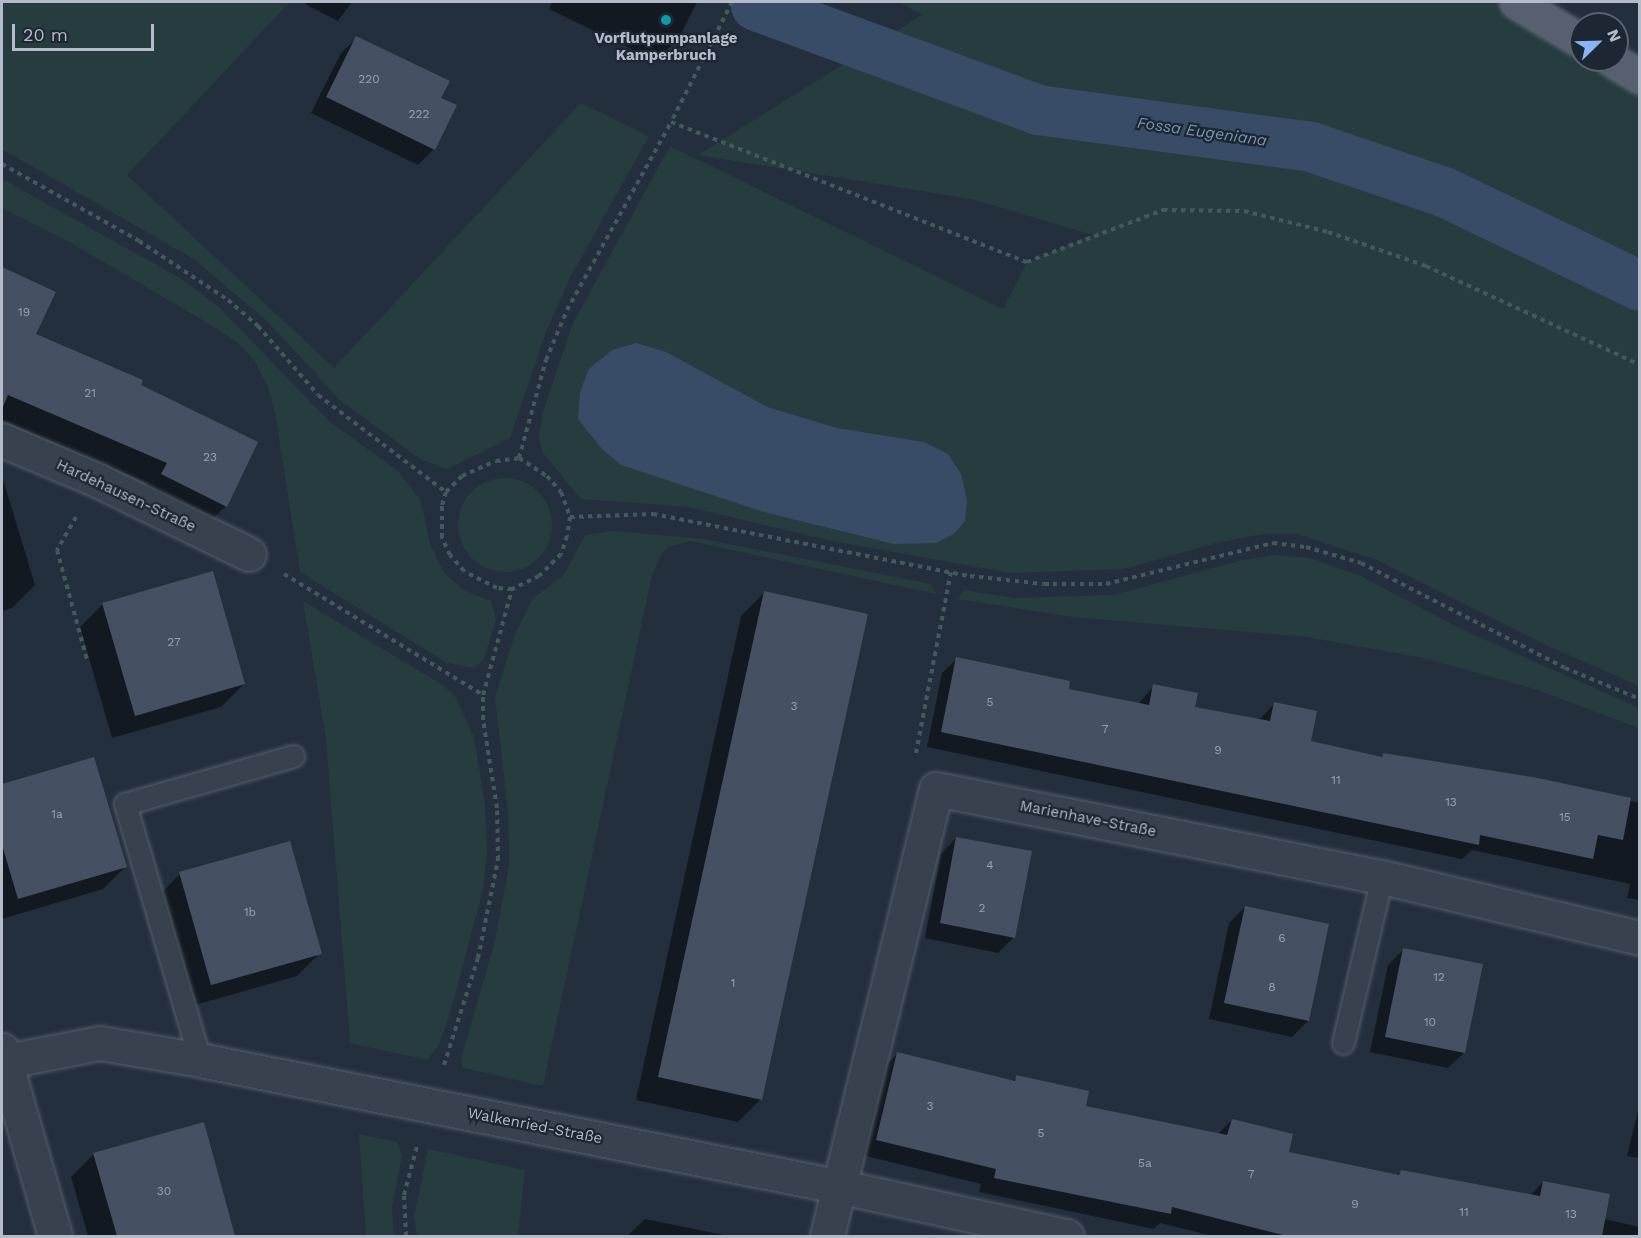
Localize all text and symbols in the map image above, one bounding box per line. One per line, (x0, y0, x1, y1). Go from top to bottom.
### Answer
scale bar (15, 12, 158, 50)
north arrow (1569, 12, 1629, 72)
marker: Vorflutpumpanlage Kamperbruch (659, 13, 673, 27)
text: 20 m (23, 24, 68, 45)
text: N (1603, 26, 1625, 45)
place label: Vorflutpumpanlage Kamperbruch (595, 29, 737, 64)
house number: 220 (358, 73, 380, 87)
house number: 222 (409, 108, 429, 122)
water label: Fossa Eugeniana (1136, 113, 1268, 151)
house number: 19 (18, 306, 30, 320)
house number: 21 (84, 387, 96, 401)
house number: 23 (203, 451, 217, 465)
street label: Hardehausen-Straße (53, 456, 199, 536)
house number: 27 (167, 636, 181, 650)
house number: 5 (987, 696, 993, 710)
house number: 3 (791, 700, 797, 714)
house number: 7 (1102, 723, 1108, 737)
house number: 9 (1214, 744, 1222, 758)
house number: 11 (1331, 774, 1341, 788)
house number: 13 (1445, 796, 1457, 810)
street label: Marienhave-Straße (1018, 797, 1158, 841)
house number: 1a (51, 808, 63, 822)
house number: 15 (1559, 811, 1571, 825)
house number: 4 (986, 859, 994, 873)
house number: 2 (979, 902, 985, 916)
house number: 1b (244, 906, 256, 920)
house number: 6 (1278, 932, 1286, 946)
house number: 12 (1433, 971, 1445, 985)
house number: 1 (731, 977, 735, 991)
house number: 8 (1268, 981, 1276, 995)
house number: 10 (1424, 1016, 1436, 1030)
house number: 3 (927, 1100, 933, 1114)
street label: Walkenried-Straße (466, 1104, 604, 1148)
house number: 5 (1038, 1127, 1044, 1141)
house number: 5a (1138, 1157, 1152, 1171)
house number: 7 (1248, 1168, 1254, 1182)
house number: 30 (157, 1185, 171, 1199)
house number: 9 (1351, 1198, 1359, 1212)
house number: 11 (1459, 1206, 1469, 1220)
house number: 13 (1565, 1208, 1577, 1222)

